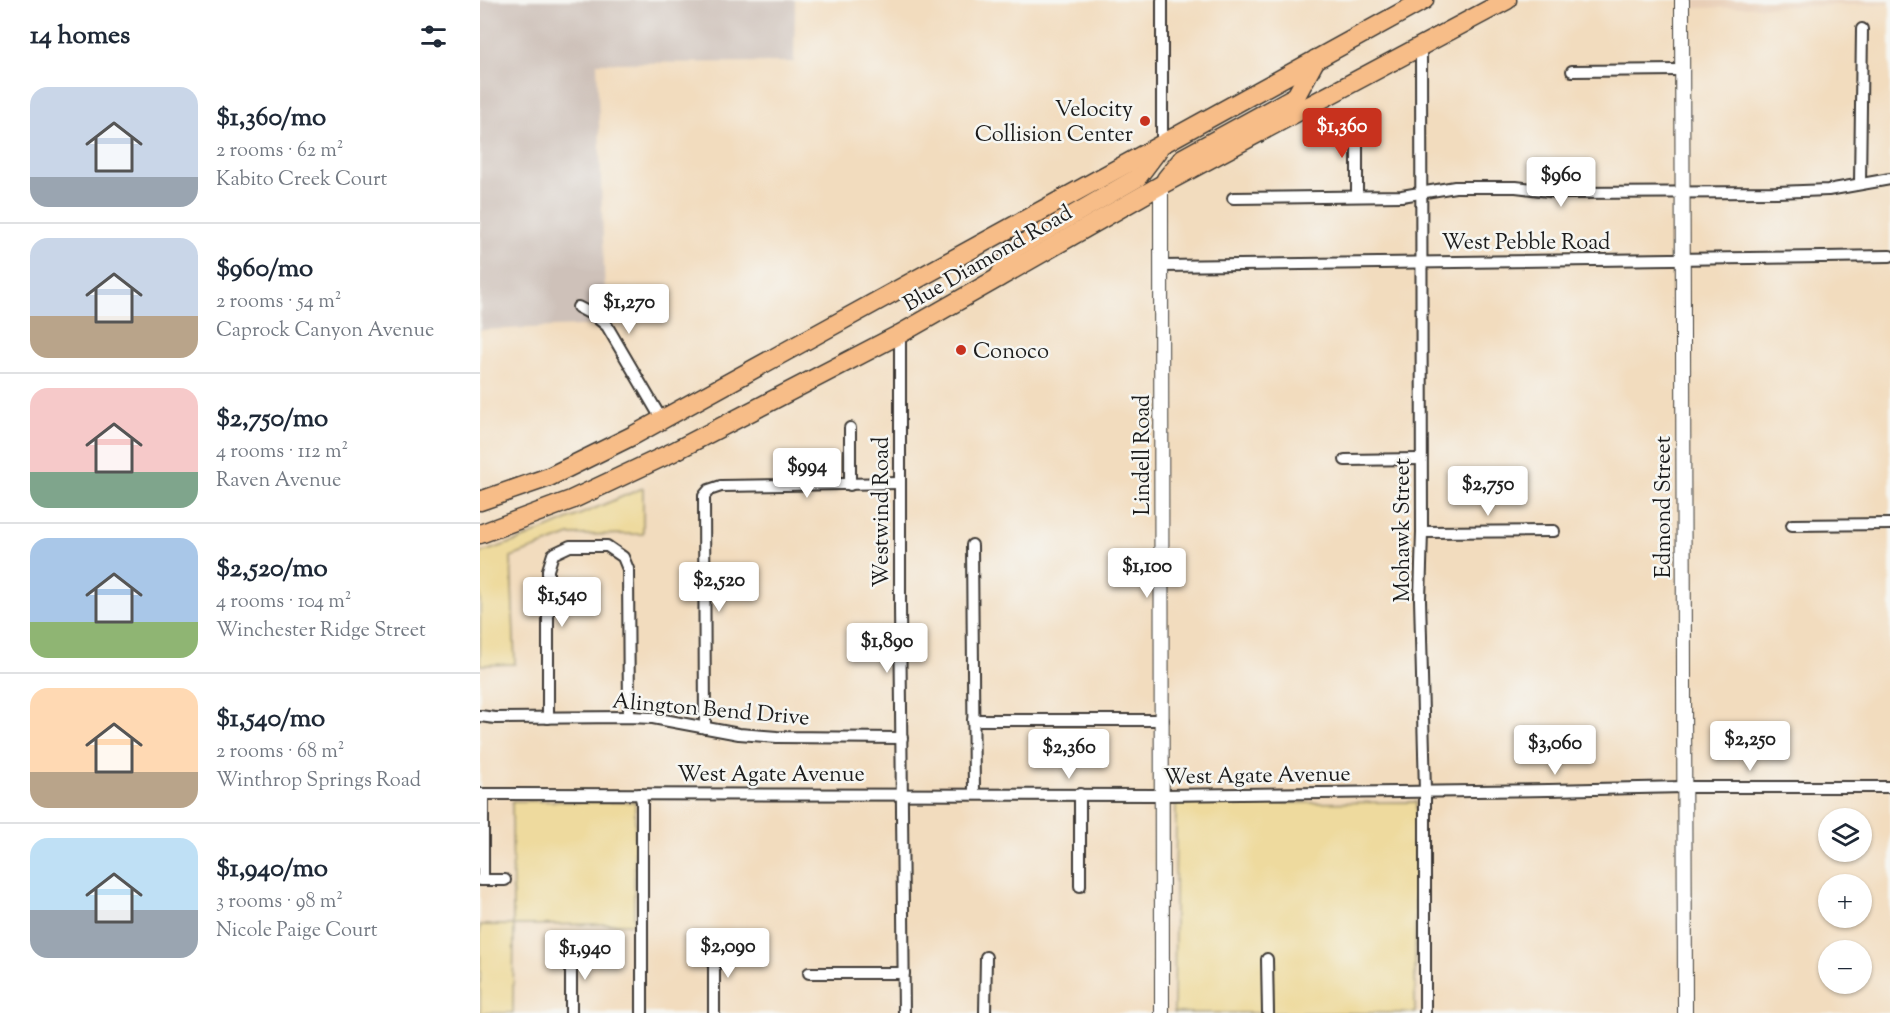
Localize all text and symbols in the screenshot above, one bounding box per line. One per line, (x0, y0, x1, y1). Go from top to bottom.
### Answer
text: 14 homes (30, 18, 130, 55)
icon: filters (417, 20, 450, 53)
place label: Velocity Collision Center (975, 95, 1133, 152)
text: $1,360/mo (216, 100, 326, 137)
pin: $1,360 (1293, 108, 1391, 159)
icon: home (78, 111, 150, 183)
text: $1,360 (1317, 113, 1367, 142)
marker: Velocity Collision Center (1138, 114, 1152, 128)
text: 2 rooms · 62 m² (216, 137, 344, 166)
pin: $960 (1525, 157, 1597, 208)
text: $960 (1541, 162, 1581, 191)
text: Kabito Creek Court (216, 166, 387, 195)
street label: Blue Diamond Road (898, 198, 1079, 321)
street label: West Pebble Road (1442, 228, 1610, 260)
text: $960/mo (216, 251, 313, 288)
icon: home (78, 262, 150, 334)
pin: $1,270 (580, 284, 678, 335)
text: 2 rooms · 54 m² (216, 288, 341, 317)
text: $1,270 (603, 289, 655, 318)
text: Caprock Canyon Avenue (216, 317, 434, 346)
place label: Conoco (973, 337, 1049, 369)
marker: Conoco (954, 343, 968, 357)
street label: Lindell Road (1128, 394, 1160, 516)
text: $2,750/mo (216, 401, 328, 438)
icon: home (78, 412, 150, 484)
street label: Edmond Street (1649, 435, 1681, 578)
street label: Westwind Road (867, 437, 899, 587)
text: 4 rooms · 112 m² (216, 438, 348, 467)
pin: $994 (771, 448, 843, 499)
text: $994 (787, 453, 827, 482)
street label: Mohawk Street (1388, 457, 1420, 602)
pin: $2,750 (1439, 466, 1537, 517)
text: Raven Avenue (216, 467, 341, 496)
text: $2,750 (1462, 471, 1514, 500)
pin: $1,100 (1098, 548, 1196, 599)
text: $2,520/mo (216, 551, 328, 588)
text: $1,100 (1122, 553, 1172, 582)
icon: home (78, 562, 150, 634)
pin: $2,520 (670, 562, 768, 613)
text: $2,520 (693, 567, 745, 596)
pin: $1,540 (513, 577, 611, 628)
text: $1,540 (537, 582, 587, 611)
text: 4 rooms · 104 m² (216, 588, 352, 617)
text: Winchester Ridge Street (216, 617, 426, 646)
pin: $1,890 (838, 623, 936, 674)
text: $1,890 (861, 628, 913, 657)
street label: Alington Bend Drive (611, 686, 811, 736)
text: $1,540/mo (216, 701, 325, 738)
icon: home (78, 712, 150, 784)
pin: $2,250 (1701, 721, 1799, 772)
pin: $3,060 (1506, 725, 1604, 776)
text: $2,250 (1724, 726, 1776, 755)
pin: $2,360 (1020, 729, 1118, 780)
text: $3,060 (1528, 730, 1582, 759)
text: $2,360 (1042, 734, 1096, 763)
text: 2 rooms · 68 m² (216, 738, 344, 767)
street label: West Agate Avenue (1163, 759, 1351, 795)
street label: West Agate Avenue (677, 760, 865, 792)
text: Winthrop Springs Road (216, 767, 421, 796)
map controls (1818, 808, 1872, 994)
button: layers (1818, 808, 1872, 862)
text: $1,940/mo (216, 851, 328, 888)
icon: home (78, 862, 150, 934)
button: + (1818, 874, 1872, 928)
text: 3 rooms · 98 m² (216, 888, 343, 917)
text: Nicole Paige Court (216, 917, 378, 946)
pin: $2,090 (679, 928, 777, 979)
pin: $1,940 (536, 930, 634, 981)
text: $2,090 (700, 933, 756, 962)
text: $1,940 (559, 935, 611, 964)
button: − (1818, 940, 1872, 994)

